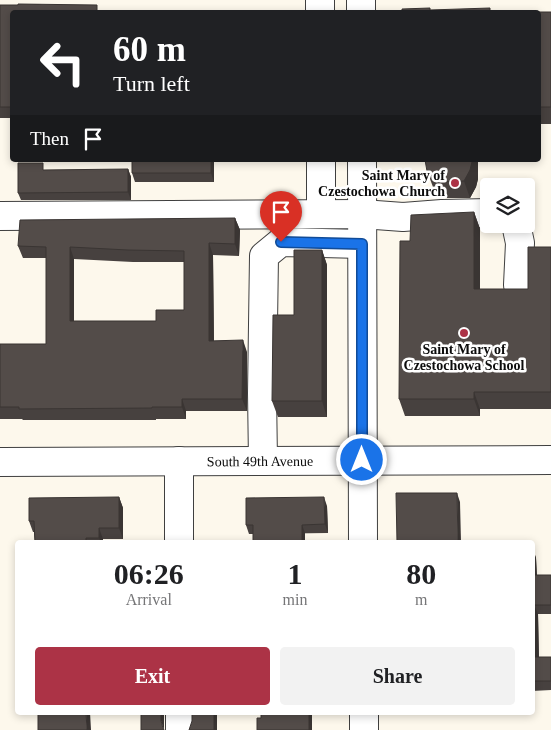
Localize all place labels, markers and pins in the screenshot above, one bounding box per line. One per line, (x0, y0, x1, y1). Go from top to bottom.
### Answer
place label: Saint Mary of Czestochowa Church (318, 168, 445, 199)
marker: Saint Mary of Czestochowa Church (449, 177, 461, 189)
pin (260, 191, 302, 242)
marker: Saint Mary of Czestochowa School (458, 327, 470, 339)
place label: Saint Mary of Czestochowa School (404, 342, 525, 373)

